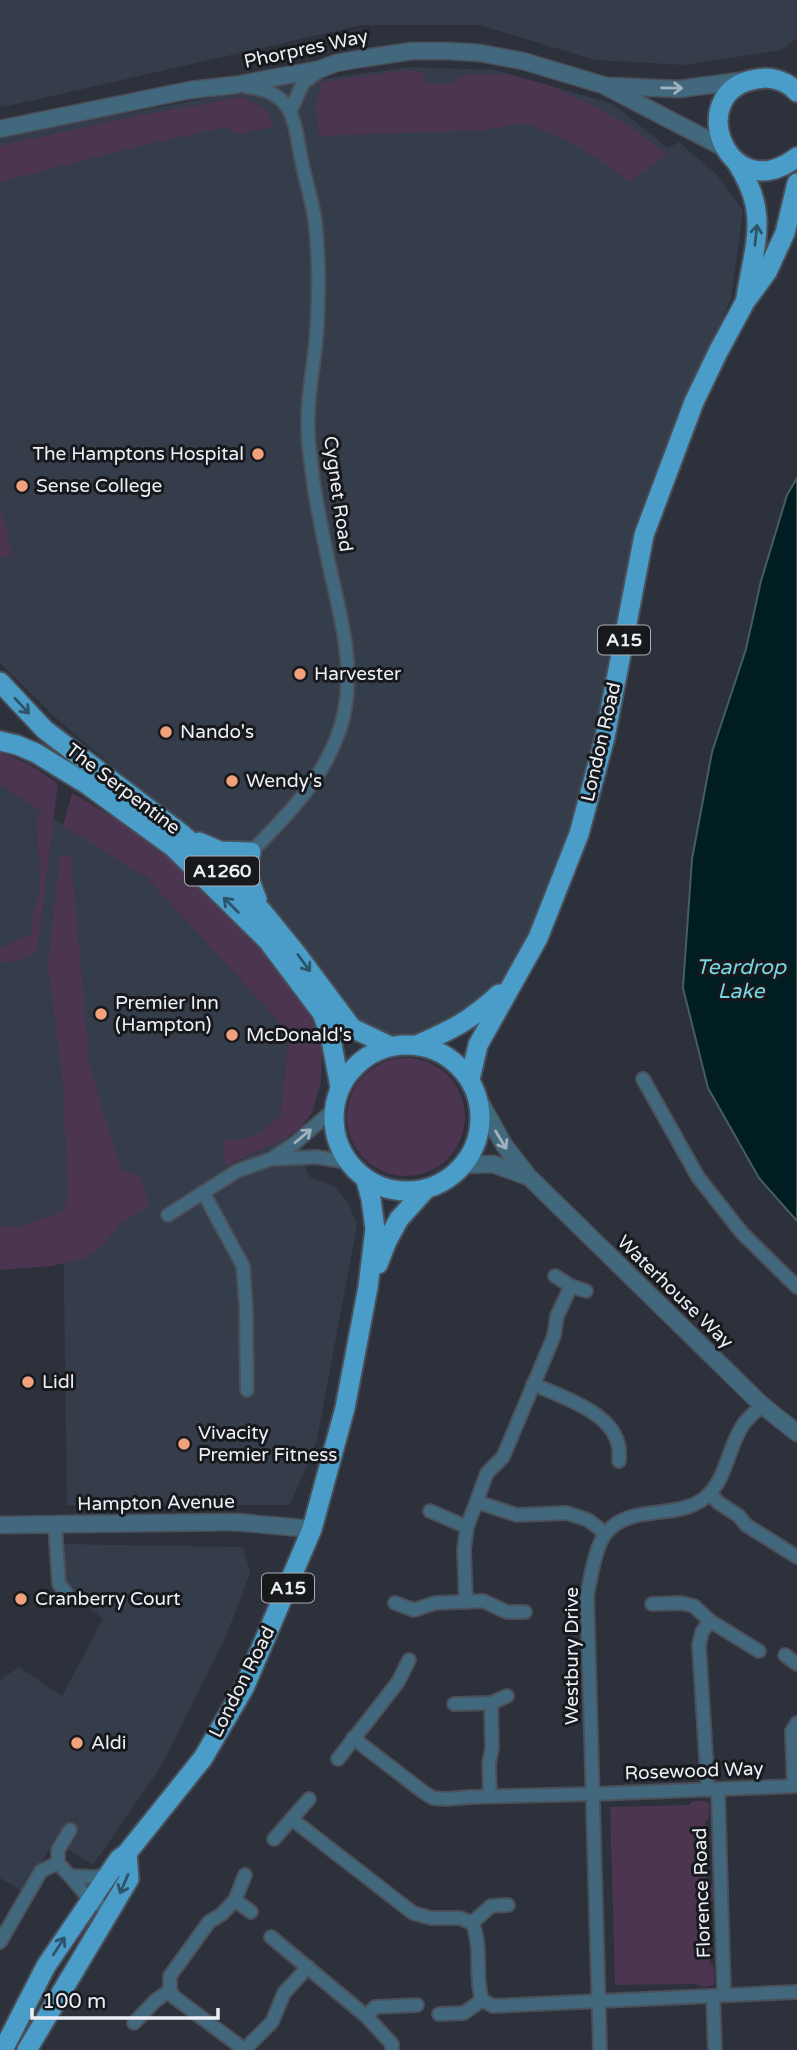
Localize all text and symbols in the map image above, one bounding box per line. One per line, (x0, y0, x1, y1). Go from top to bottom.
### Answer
street label: Phorpres Way (242, 25, 370, 73)
one-way arrow (660, 81, 683, 95)
one-way arrow (750, 224, 763, 247)
street label: Cygnet Road (319, 435, 357, 553)
place label: The Hamptons Hospital (32, 443, 244, 465)
marker: The Hamptons Hospital (250, 446, 266, 462)
place label: Sense College (36, 475, 162, 497)
marker: Sense College (14, 478, 30, 494)
road number: A15 (598, 626, 650, 654)
place label: Harvester (314, 663, 402, 685)
marker: Harvester (292, 666, 308, 682)
street label: London Road (577, 680, 625, 804)
one-way arrow (14, 697, 30, 715)
place label: Nando's (180, 721, 254, 743)
marker: Nando's (158, 724, 174, 740)
street label: The Serpentine (62, 739, 184, 839)
place label: Wendy's (246, 770, 322, 792)
marker: Wendy's (224, 773, 240, 789)
road number: A1260 (185, 856, 259, 886)
one-way arrow (223, 896, 240, 913)
one-way arrow (297, 953, 311, 972)
water label: Teardrop Lake (696, 955, 788, 1004)
place label: Premier Inn (Hampton) (115, 992, 219, 1036)
marker: Premier Inn (Hampton) (93, 1006, 109, 1022)
place label: McDonald's (246, 1024, 352, 1046)
marker: McDonald's (224, 1027, 240, 1043)
one-way arrow (294, 1128, 312, 1144)
one-way arrow (494, 1129, 508, 1149)
street label: Waterhouse Way (612, 1231, 738, 1353)
place label: Lidl (42, 1371, 74, 1393)
marker: Lidl (20, 1374, 36, 1390)
place label: Vivacity Premier Fitness (198, 1422, 337, 1466)
marker: Vivacity Premier Fitness (176, 1436, 192, 1452)
street label: Hampton Avenue (77, 1491, 235, 1515)
road number: A15 (262, 1574, 314, 1602)
street label: Westbury Drive (561, 1587, 583, 1725)
place label: Cranberry Court (35, 1588, 181, 1610)
marker: Cranberry Court (13, 1591, 29, 1607)
street label: London Road (205, 1623, 279, 1741)
place label: Aldi (91, 1732, 127, 1754)
marker: Aldi (69, 1735, 85, 1751)
street label: Rosewood Way (624, 1758, 764, 1784)
street label: Florence Road (689, 1827, 715, 1959)
one-way arrow (117, 1873, 130, 1894)
one-way arrow (52, 1937, 66, 1957)
scale bar (32, 1976, 217, 2020)
text: 100 m (42, 1989, 106, 2014)

